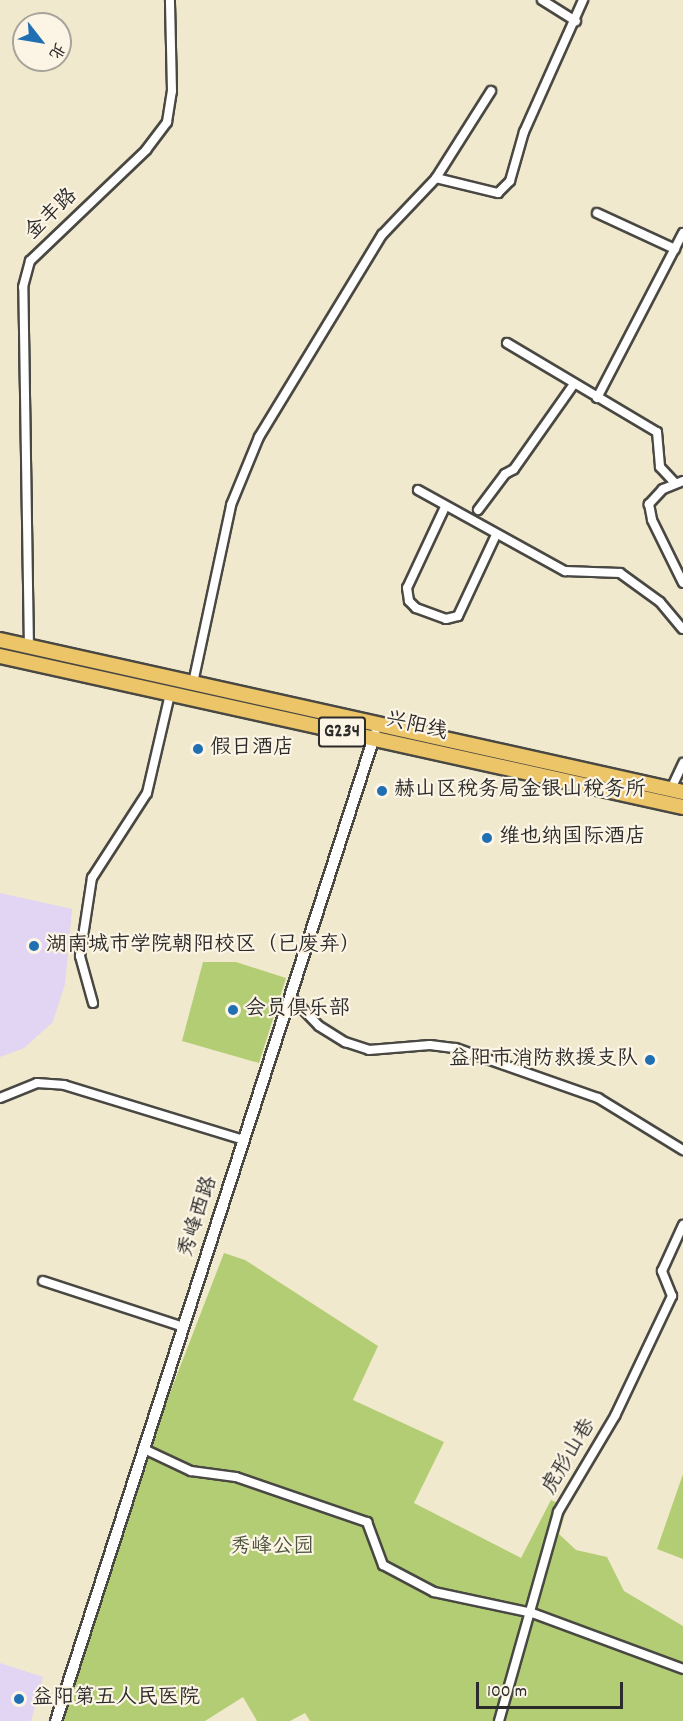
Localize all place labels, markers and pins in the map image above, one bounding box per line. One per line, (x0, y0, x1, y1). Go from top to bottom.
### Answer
place label: 假日酒店 (210, 736, 294, 762)
marker: 假日酒店 (191, 742, 205, 756)
place label: 赫山区税务局金银山税务所 (394, 778, 646, 804)
marker: 赫山区税务局金银山税务所 (375, 784, 389, 798)
place label: 维也纳国际酒店 (499, 825, 646, 851)
marker: 维也纳国际酒店 (480, 831, 494, 845)
place label: 湖南城市学院朝阳校区（已废弃） (46, 933, 361, 959)
marker: 湖南城市学院朝阳校区（已废弃） (27, 939, 41, 953)
place label: 会员俱乐部 (245, 997, 350, 1023)
marker: 会员俱乐部 (226, 1003, 240, 1017)
place label: 益阳市消防救援支队 (449, 1047, 638, 1073)
marker: 益阳市消防救援支队 (643, 1053, 657, 1067)
place label: 益阳第五人民医院 (32, 1686, 200, 1712)
marker: 益阳第五人民医院 (10, 1690, 28, 1708)

